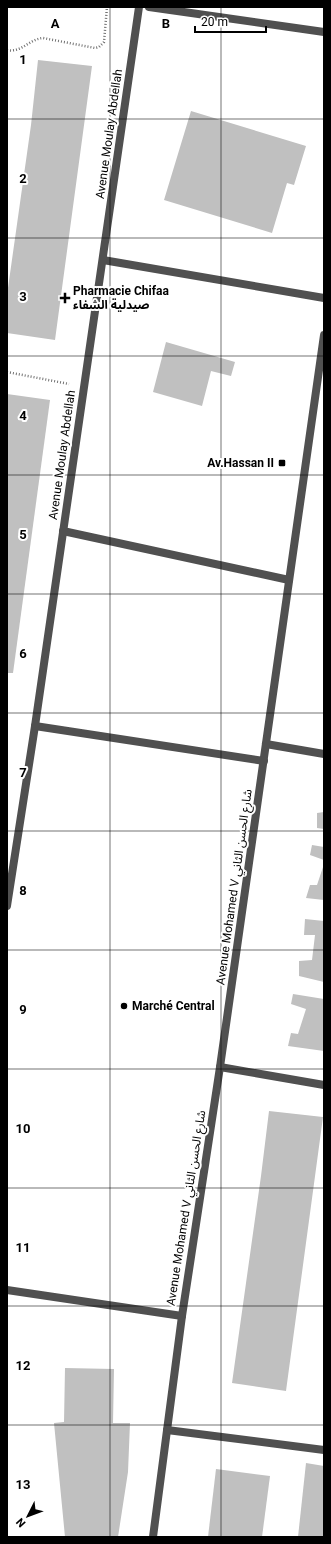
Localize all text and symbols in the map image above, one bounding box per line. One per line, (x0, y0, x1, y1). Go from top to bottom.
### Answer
scale bar (195, 8, 266, 34)
text: 20 m (201, 15, 228, 29)
text: A (51, 16, 60, 31)
text: B (162, 16, 170, 31)
text: 1 (19, 52, 27, 67)
street label: Avenue Moulay Abdellah (93, 68, 125, 200)
text: 2 (19, 171, 27, 186)
place label: Pharmacie Chifaa صيدلية الشفاء (73, 284, 169, 312)
text: 3 (19, 289, 27, 304)
marker: Pharmacie Chifaa صيدلية الشفاء (60, 293, 70, 303)
street label: Avenue Moulay Abdellah (46, 389, 78, 521)
text: 4 (19, 408, 27, 423)
place label: Av.Hassan II (207, 456, 274, 470)
marker: Av.Hassan II (277, 458, 287, 468)
text: 5 (19, 527, 27, 542)
text: 6 (19, 646, 27, 661)
text: 7 (19, 765, 27, 780)
street label: Avenue Mohamed V شارع الحسن الثاني (213, 788, 257, 986)
text: 8 (19, 883, 27, 898)
place label: Marché Central (132, 999, 215, 1013)
marker: Marché Central (119, 1001, 129, 1011)
text: 9 (19, 1002, 27, 1017)
street label: Avenue Mohamed V شارع الحسن الثاني (164, 1109, 211, 1307)
text: 10 (16, 1121, 30, 1136)
text: 11 (16, 1240, 30, 1255)
text: 12 (16, 1358, 30, 1373)
text: 13 (16, 1477, 30, 1492)
north arrow (8, 1496, 48, 1536)
text: N (13, 1515, 28, 1530)

